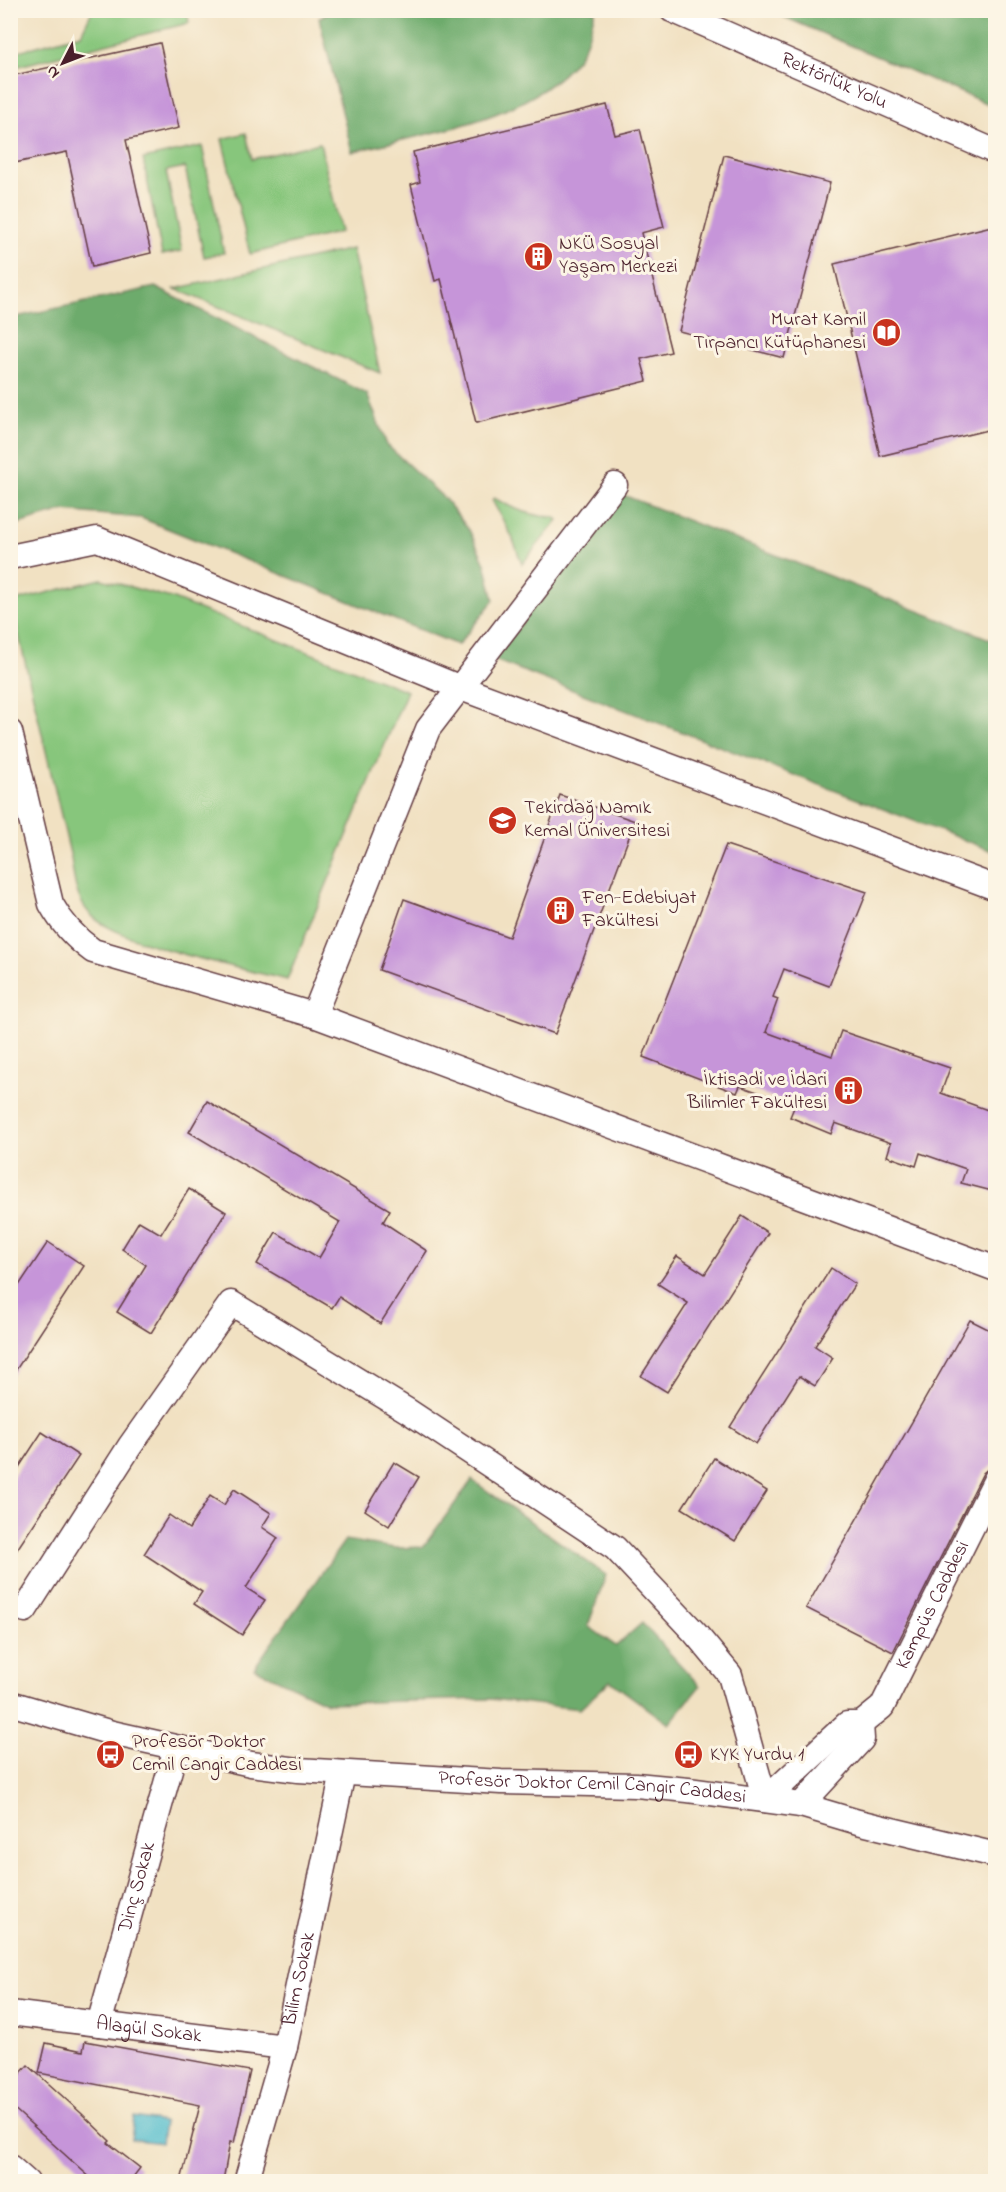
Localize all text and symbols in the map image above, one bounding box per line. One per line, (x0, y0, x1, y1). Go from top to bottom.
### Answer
north arrow (33, 33, 93, 93)
street label: Rektörlük Yolu (776, 45, 892, 117)
text: N (41, 60, 66, 84)
place label: NKÜ Sosyal Yaşam Merkezi (559, 230, 677, 282)
building icon: NKÜ Sosyal Yaşam Merkezi (522, 240, 554, 272)
place label: Murat Kamil Tırpancı Kütüphanesi (693, 306, 866, 358)
library icon: Murat Kamil Tırpancı Kütüphanesi (871, 316, 903, 348)
place label: Tekirdağ Namık Kemal Üniversitesi (524, 794, 670, 846)
school or university icon: Tekirdağ Namık Kemal Üniversitesi (487, 804, 519, 836)
place label: Fen-Edebiyat Fakültesi (581, 884, 697, 936)
building icon: Fen-Edebiyat Fakültesi (545, 894, 577, 926)
place label: İktisadi ve İdari Bilimler Fakültesi (686, 1066, 827, 1118)
building icon: İktisadi ve İdari Bilimler Fakültesi (832, 1075, 864, 1107)
street label: Kampüs Caddesi (889, 1536, 977, 1674)
place label: Profesör Doktor Cemil Cangir Caddesi (132, 1728, 302, 1781)
bus stop icon: Profesör Doktor Cemil Cangir Caddesi (95, 1738, 127, 1770)
bus stop icon: KYK Yurdu 1 (673, 1739, 705, 1771)
place label: KYK Yurdu 1 (710, 1741, 804, 1770)
street label: Profesör Doktor Cemil Cangir Caddesi (437, 1764, 748, 1812)
street label: Dinç Sokak (110, 1838, 164, 1937)
street label: Bilim Sokak (275, 1929, 324, 2030)
street label: Alagül Sokak (94, 2009, 204, 2051)

